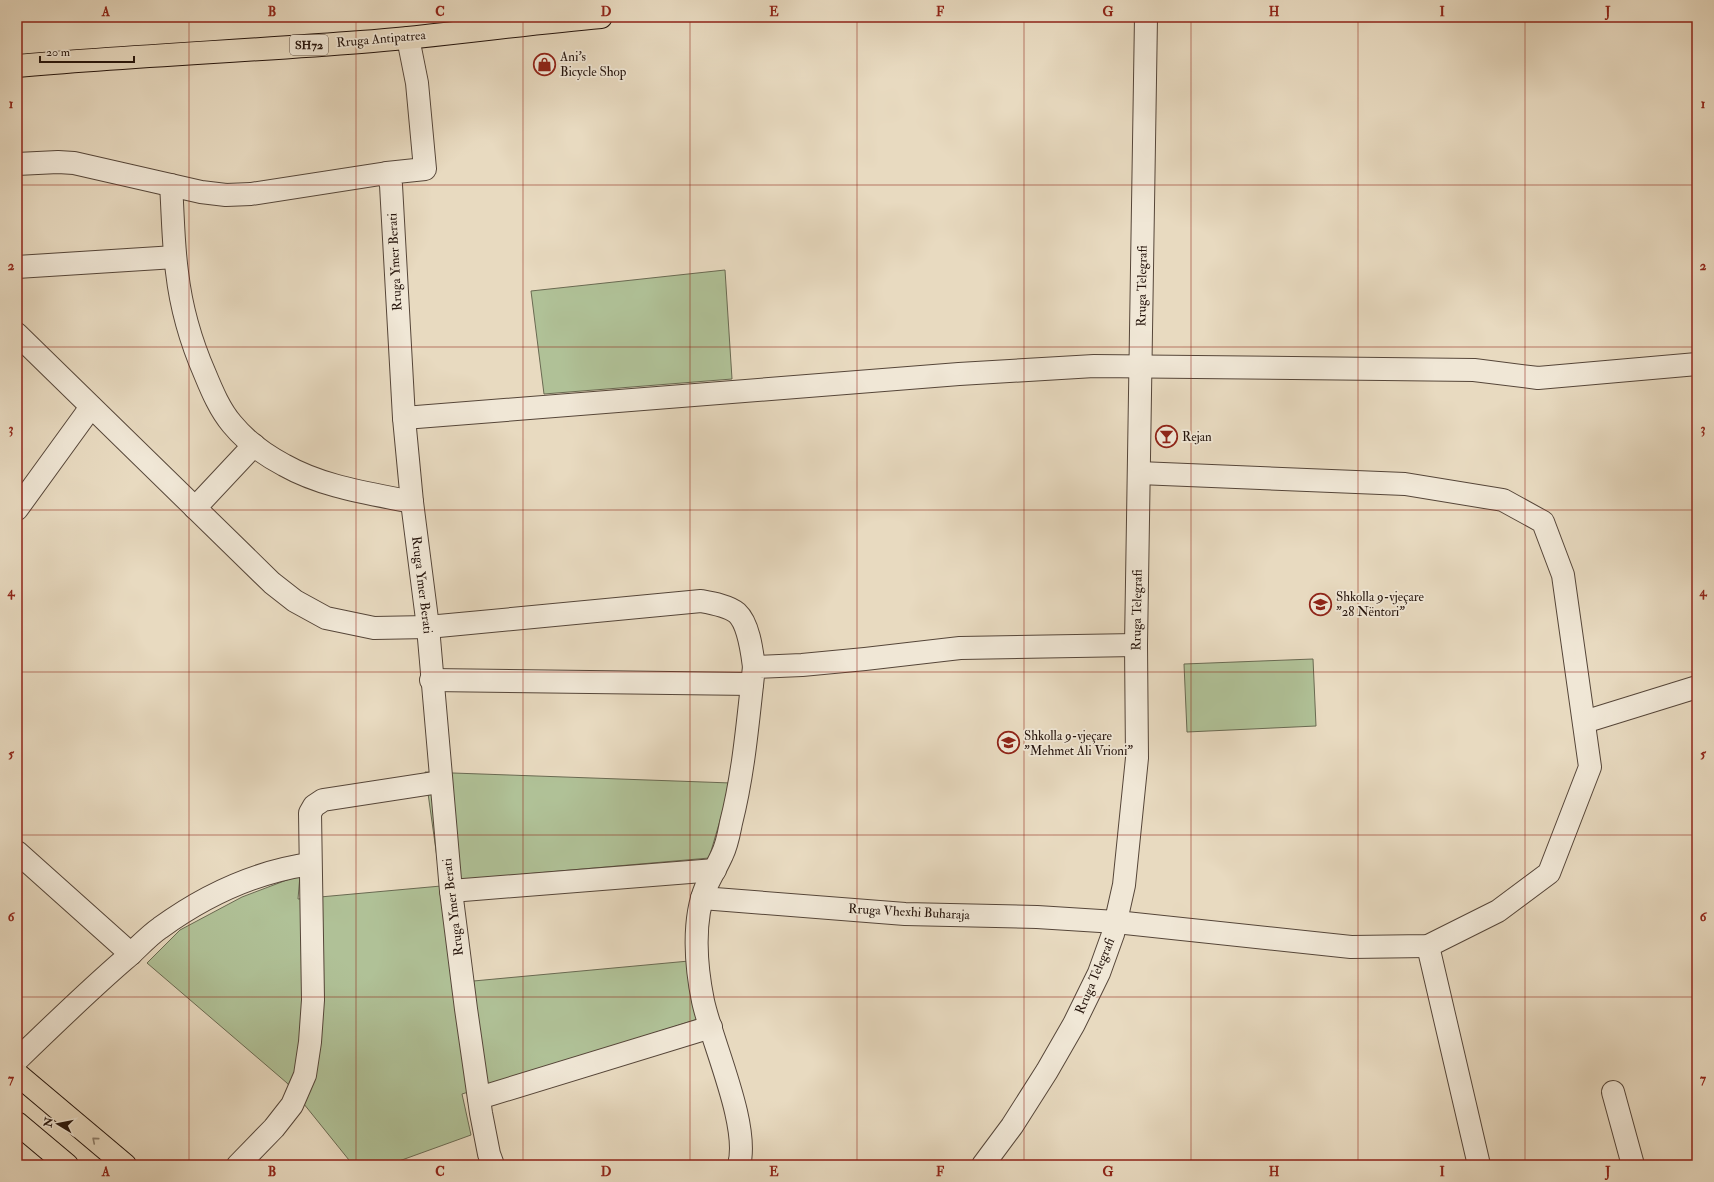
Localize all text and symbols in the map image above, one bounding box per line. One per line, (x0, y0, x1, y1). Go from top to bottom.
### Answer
text: A (101, 4, 111, 20)
text: B (268, 4, 276, 20)
text: C (435, 4, 445, 20)
text: D (601, 4, 612, 20)
text: E (769, 4, 779, 20)
text: F (936, 4, 945, 20)
text: G (1103, 4, 1114, 20)
text: H (1269, 4, 1280, 20)
text: I (1439, 4, 1445, 20)
text: J (1604, 4, 1611, 21)
street label: Rruga Antipatrea (336, 27, 427, 52)
road number: SH72 (290, 35, 328, 55)
scale bar (40, 38, 134, 64)
text: 20 m (46, 45, 71, 60)
place label: Ani's Bicycle Shop (559, 49, 627, 81)
shop icon: Ani's Bicycle Shop (531, 51, 557, 77)
text: 1 (9, 96, 14, 112)
text: 1 (1701, 96, 1706, 112)
street label: Rruga Ymer Berati (384, 212, 406, 311)
street label: Rruga Telegrafi (1133, 245, 1151, 327)
text: 2 (8, 258, 15, 274)
text: 2 (1700, 258, 1707, 274)
text: 3 (9, 421, 14, 437)
text: 3 (1701, 421, 1706, 437)
bar icon: Rejan (1154, 424, 1180, 450)
place label: Rejan (1182, 429, 1212, 445)
street label: Rruga Ymer Berati (408, 535, 436, 635)
street label: Rruga Telegrafi (1128, 569, 1146, 651)
text: 4 (6, 584, 15, 600)
text: 4 (1698, 584, 1707, 600)
place label: Shkolla 9-vjeçare "28 Nëntori" (1336, 589, 1425, 620)
school or university icon: Shkolla 9-vjeçare "28 Nëntori" (1307, 591, 1333, 617)
place label: Shkolla 9-vjeçare "Mehmet Ali Vrioni" (1024, 728, 1133, 759)
school or university icon: Shkolla 9-vjeçare "Mehmet Ali Vrioni" (995, 730, 1021, 756)
text: 5 (8, 746, 14, 762)
text: 5 (1700, 746, 1706, 762)
street label: Rruga Ymer Berati (439, 857, 467, 957)
street label: Rruga Vhexhi Buharaja (848, 901, 971, 923)
text: 6 (8, 909, 16, 925)
text: 6 (1700, 909, 1708, 925)
street label: Rruga Telegrafi (1072, 935, 1118, 1017)
text: 7 (8, 1071, 15, 1087)
text: 7 (1700, 1071, 1707, 1087)
north arrow (38, 1104, 78, 1144)
text: N (41, 1115, 56, 1129)
one-way arrow (92, 1137, 100, 1144)
text: A (101, 1164, 111, 1180)
text: B (268, 1164, 276, 1180)
text: C (435, 1164, 445, 1180)
text: D (601, 1164, 612, 1180)
text: E (769, 1164, 779, 1180)
text: F (936, 1164, 945, 1180)
text: G (1103, 1164, 1114, 1180)
text: H (1269, 1164, 1280, 1180)
text: I (1439, 1164, 1445, 1180)
text: J (1604, 1164, 1611, 1181)

